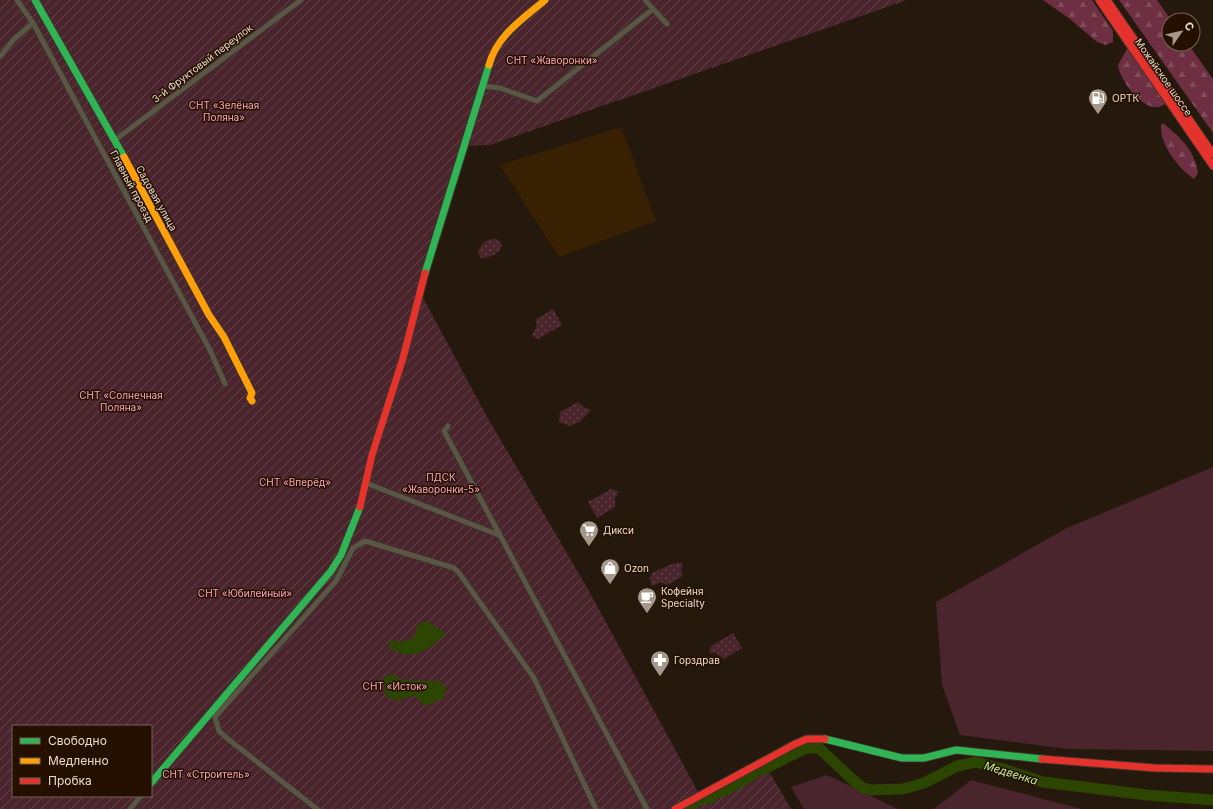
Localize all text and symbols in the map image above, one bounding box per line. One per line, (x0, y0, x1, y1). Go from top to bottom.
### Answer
north arrow (1161, 12, 1201, 52)
text: С (1181, 19, 1197, 34)
street label: 3-й Фруктовый переулок (149, 21, 255, 105)
street label: Можайское шоссе (1133, 36, 1195, 118)
park label: СНТ «Жаворонки» (506, 54, 598, 66)
fuel station icon: ОРТК (1087, 87, 1109, 115)
place label: ОРТК (1112, 92, 1139, 104)
park label: СНТ «Зелёная Поляна» (189, 99, 259, 123)
street label: Главный проезд (108, 148, 156, 224)
street label: Садовая улица (134, 163, 180, 233)
park label: СНТ «Солнечная Поляна» (79, 389, 163, 413)
park label: ПДСК «Жаворонки-5» (402, 471, 480, 495)
park label: СНТ «Вперёд» (259, 476, 331, 488)
supermarket icon: Дикси (578, 519, 600, 547)
place label: Дикси (603, 524, 634, 536)
shop icon: Ozon (599, 557, 621, 585)
place label: Ozon (624, 562, 649, 574)
place label: Кофейня Specialty (661, 585, 705, 609)
cafe icon: Кофейня Specialty (636, 586, 658, 614)
park label: СНТ «Юбилейный» (198, 587, 292, 599)
pharmacy icon: Горздрав (649, 649, 671, 677)
place label: Горздрав (674, 654, 720, 666)
park label: СНТ «Исток» (363, 680, 428, 692)
legend (12, 725, 152, 797)
text: Свободно (48, 733, 107, 748)
text: Медленно (48, 753, 109, 768)
water label: Медвенка (983, 758, 1040, 788)
park label: СНТ «Строитель» (162, 768, 250, 780)
text: Пробка (48, 773, 92, 788)

